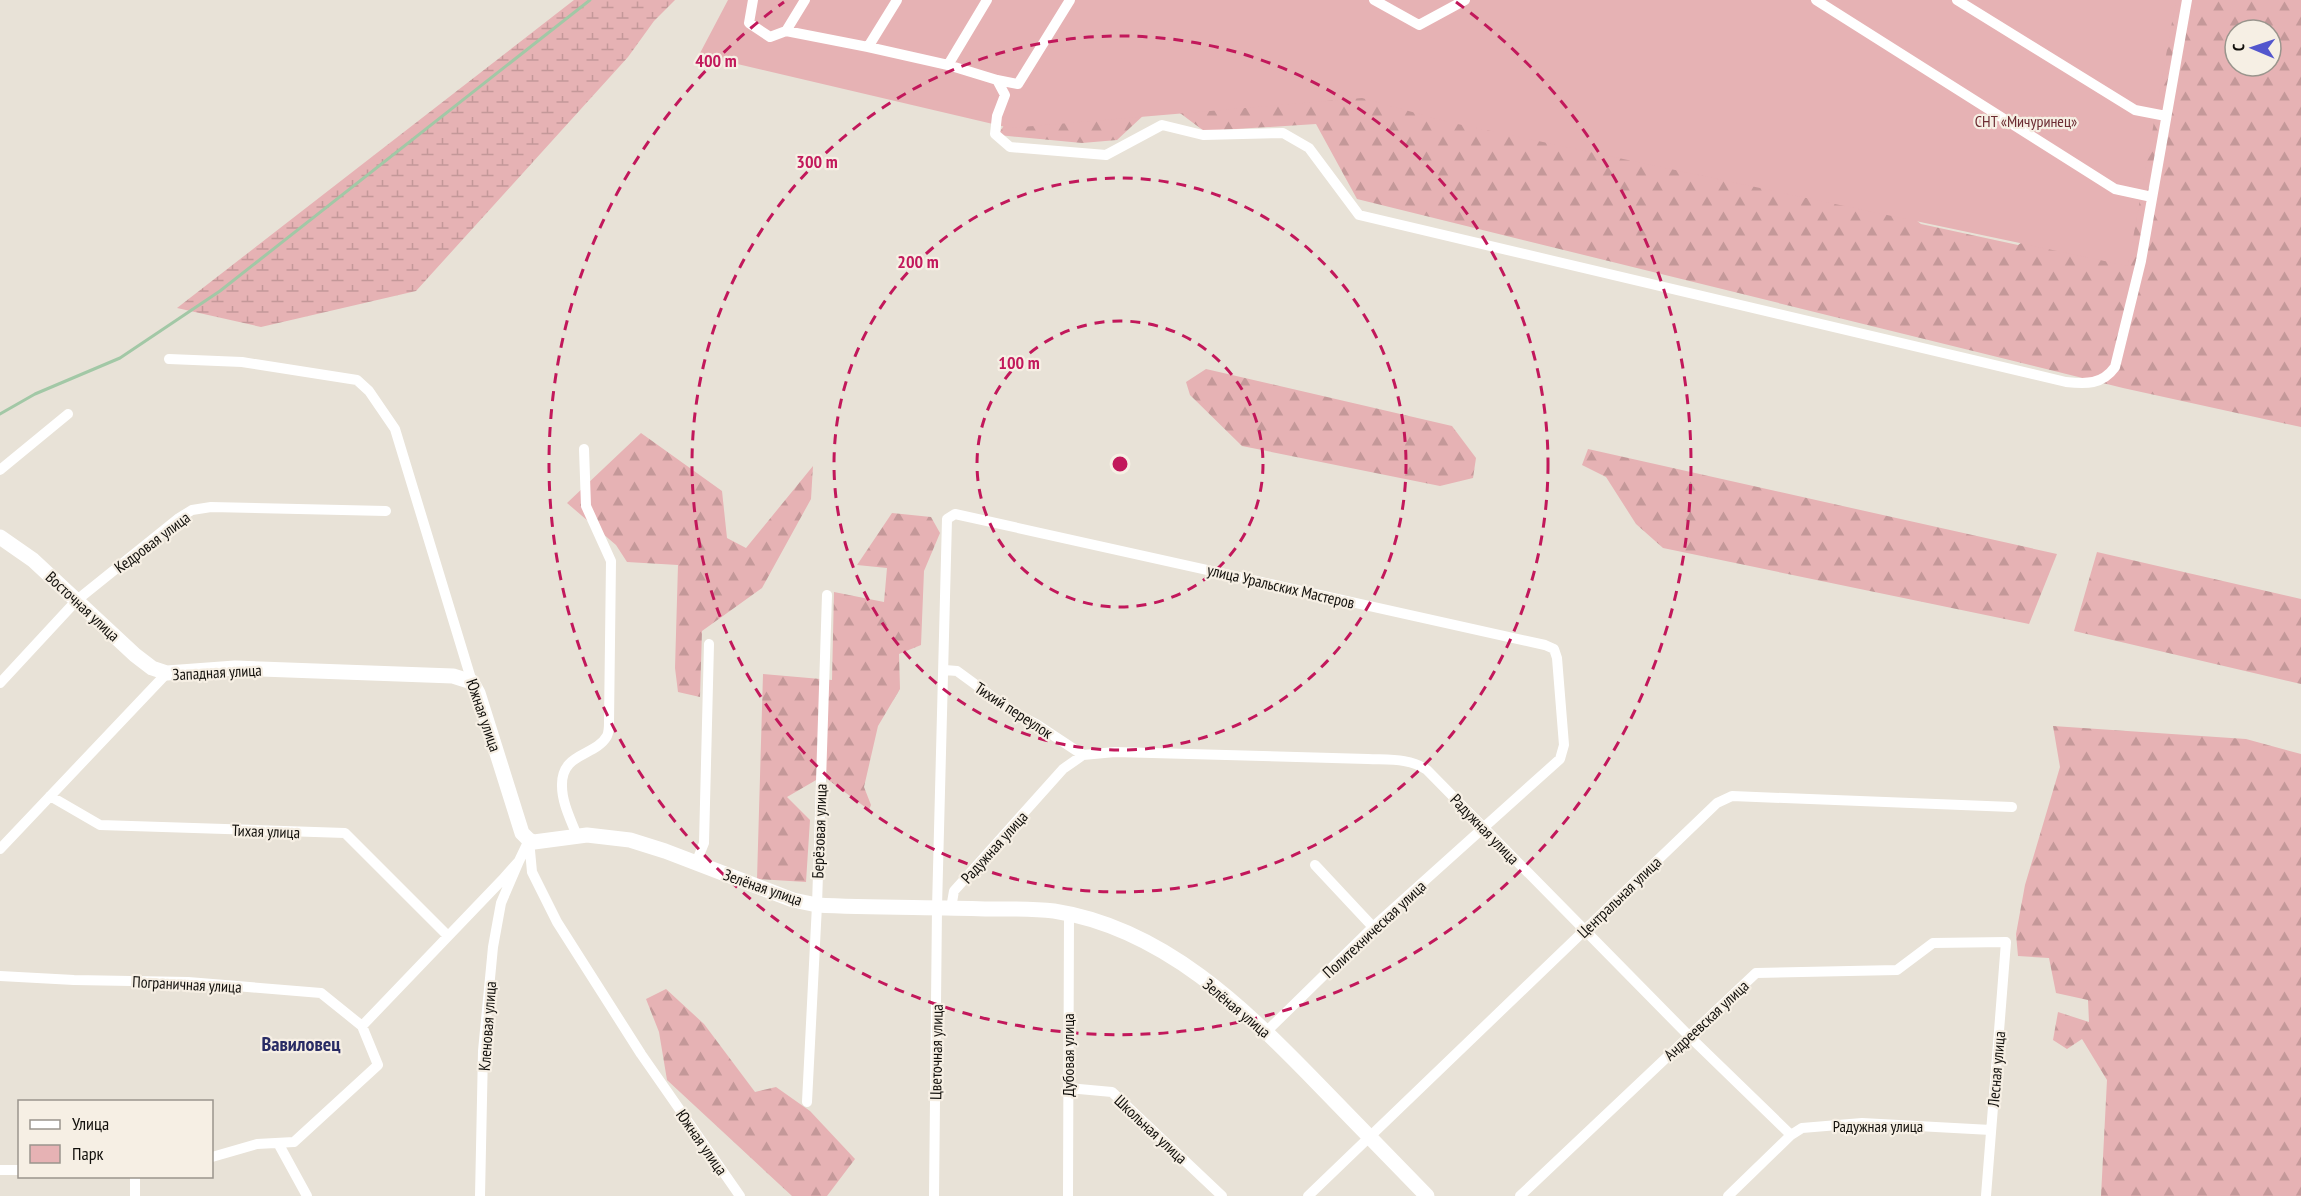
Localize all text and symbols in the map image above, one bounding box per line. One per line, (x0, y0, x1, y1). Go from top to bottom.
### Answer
north arrow (2223, 18, 2283, 78)
text: С (2228, 43, 2248, 51)
text: 400 m (695, 49, 737, 72)
park label: СНТ «Мичуринец» (1975, 111, 2077, 131)
text: 300 m (796, 150, 838, 173)
text: 200 m (897, 250, 939, 273)
text: 100 m (998, 351, 1040, 374)
centre of rings (1110, 454, 1130, 474)
street label: Кедровая улица (110, 507, 194, 577)
street label: улица Уральских Мастеров (1205, 559, 1357, 613)
street label: Восточная улица (42, 567, 124, 645)
street label: Западная улица (172, 660, 262, 684)
street label: Южная улица (462, 676, 506, 754)
street label: Тихий переулок (971, 677, 1057, 743)
street label: Берёзовая улица (807, 783, 831, 879)
street label: Радужная улица (1446, 789, 1524, 869)
street label: Радужная улица (956, 807, 1032, 887)
street label: Тихая улица (232, 820, 300, 842)
street label: Центральная улица (1573, 852, 1665, 942)
street label: Зелёная улица (721, 864, 805, 910)
street label: Политехническая улица (1318, 876, 1430, 982)
street label: Пограничная улица (132, 971, 242, 997)
street label: Зелёная улица (1199, 974, 1275, 1042)
street label: Андреевская улица (1659, 976, 1753, 1064)
street label: Кленовая улица (474, 980, 500, 1072)
street label: Цветочная улица (925, 1004, 947, 1100)
street label: Дубовая улица (1058, 1013, 1078, 1097)
street label: Лесная улица (1983, 1030, 2009, 1109)
district label: Вавиловец (261, 1031, 341, 1057)
street label: Школьная улица (1110, 1090, 1192, 1168)
legend (18, 1100, 213, 1178)
street label: Южная улица (672, 1105, 732, 1179)
text: Улица (72, 1112, 109, 1135)
street label: Радужная улица (1833, 1116, 1923, 1136)
text: Парк (72, 1142, 103, 1165)

